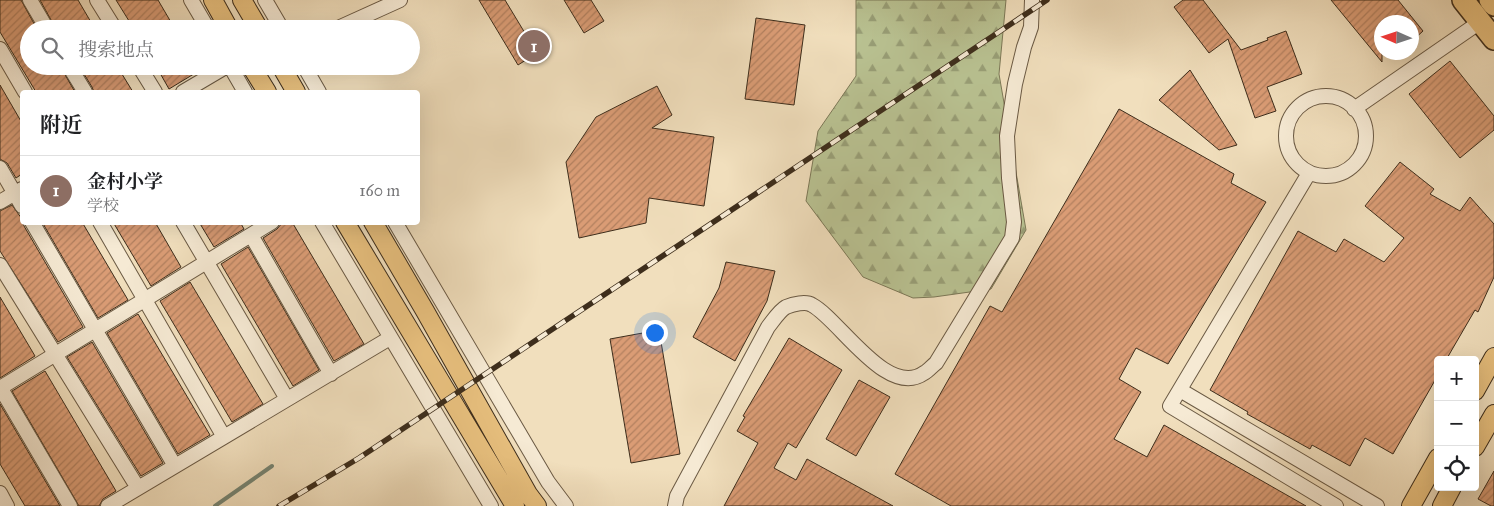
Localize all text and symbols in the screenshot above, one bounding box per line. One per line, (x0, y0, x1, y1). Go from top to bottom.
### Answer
north arrow (1374, 15, 1419, 60)
search box (20, 20, 420, 75)
pin: 1 (518, 27, 550, 65)
icon: search (38, 34, 66, 62)
text: 搜索地点 (78, 38, 154, 61)
text: 附近 (40, 112, 82, 138)
text: 金村小学 (87, 170, 163, 193)
text: 1 (53, 181, 59, 200)
text: 160 m (359, 181, 400, 200)
text: 学校 (87, 196, 119, 215)
your location (642, 320, 668, 346)
map controls (1434, 356, 1479, 491)
button: + (1434, 356, 1479, 401)
button: − (1434, 401, 1479, 446)
button: locate (1434, 446, 1479, 491)

